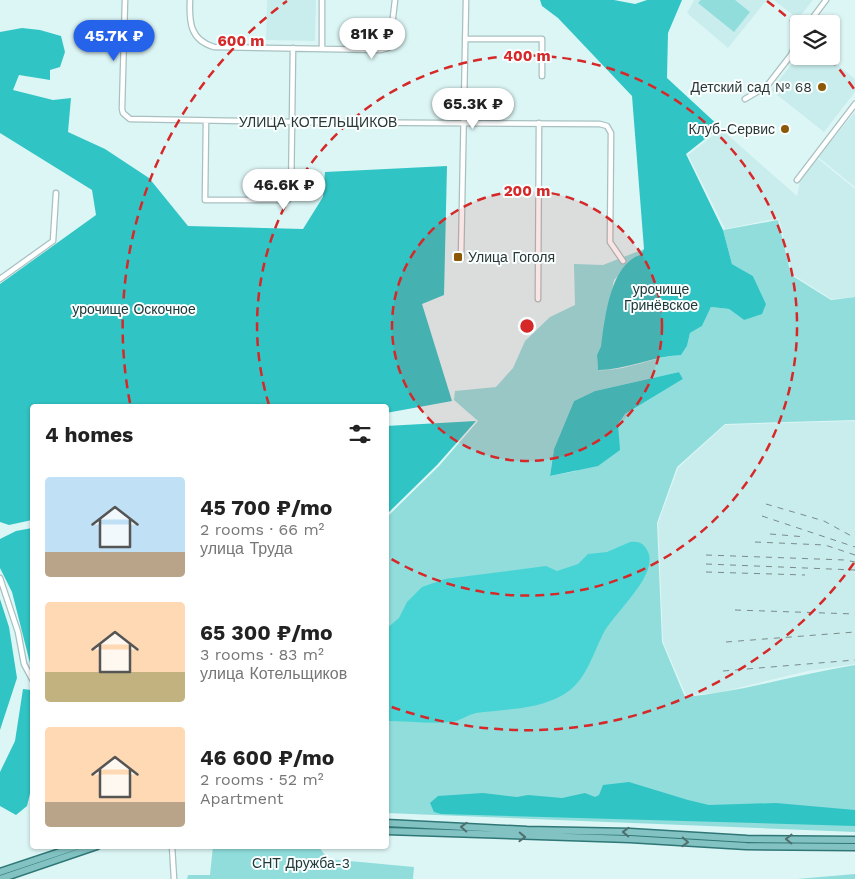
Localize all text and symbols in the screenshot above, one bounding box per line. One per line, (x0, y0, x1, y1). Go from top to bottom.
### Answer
map controls (790, 15, 840, 65)
button: layers (790, 15, 840, 65)
pin: 81K ₽ (337, 18, 407, 60)
pin: 45.7K ₽ (68, 20, 160, 62)
text: 81K ₽ (350, 24, 394, 43)
text: 45.7K ₽ (85, 26, 143, 45)
text: 600 m (218, 32, 264, 50)
text: 400 m (503, 47, 551, 65)
place label: Детский сад № 68 (690, 79, 812, 95)
marker: Детский сад № 68 (816, 81, 828, 93)
pin: 65.3K ₽ (427, 88, 519, 130)
text: 65.3K ₽ (443, 94, 503, 113)
street label: УЛИЦА КОТЕЛЬЩИКОВ (239, 114, 397, 130)
place label: Клуб-Сервис (688, 121, 775, 137)
marker: Клуб-Сервис (779, 123, 791, 135)
pin: 46.6K ₽ (238, 168, 330, 211)
text: 46.6K ₽ (253, 175, 315, 194)
text: 200 m (504, 182, 550, 200)
place label: Улица Гоголя (468, 249, 555, 265)
marker: Улица Гоголя (452, 251, 464, 263)
park label: урочище Гринёвское (624, 281, 698, 313)
park label: урочище Оскочное (72, 301, 196, 317)
centre of rings (518, 317, 536, 335)
icon: filters (346, 420, 374, 448)
text: 4 homes (45, 422, 133, 447)
text: 45 700 ₽/mo (200, 495, 332, 520)
icon: home (85, 497, 145, 557)
text: 2 rooms · 66 m² (200, 520, 324, 539)
text: улица Труда (200, 539, 293, 558)
text: 65 300 ₽/mo (200, 620, 333, 645)
icon: home (85, 622, 145, 682)
text: 3 rooms · 83 m² (200, 645, 324, 664)
text: улица Котельщиков (200, 664, 347, 683)
text: 46 600 ₽/mo (200, 745, 334, 770)
icon: home (85, 747, 145, 807)
text: 2 rooms · 52 m² (200, 770, 324, 789)
text: Apartment (200, 789, 283, 808)
one-way arrow (460, 822, 468, 832)
one-way arrow (622, 826, 630, 837)
one-way arrow (519, 832, 527, 842)
one-way arrow (785, 834, 792, 844)
one-way arrow (681, 837, 689, 848)
park label: СНТ Дружба-3 (252, 855, 350, 871)

